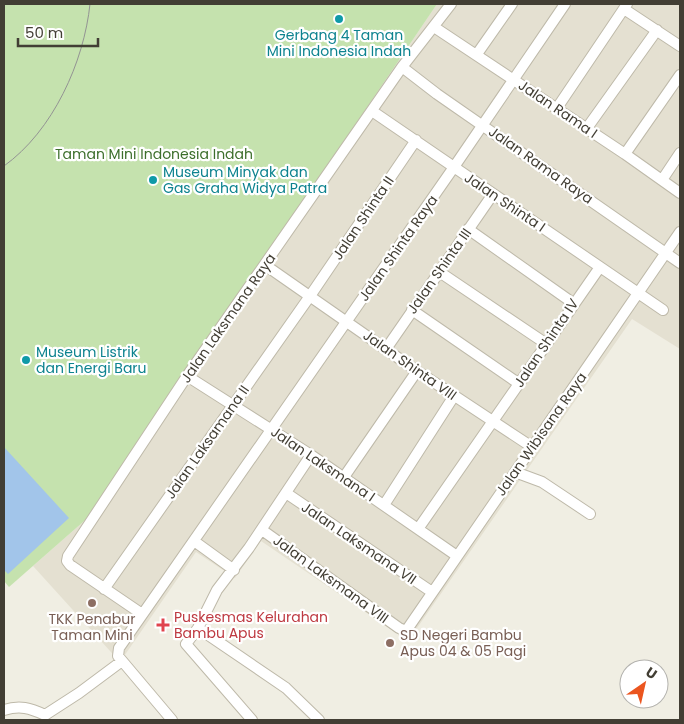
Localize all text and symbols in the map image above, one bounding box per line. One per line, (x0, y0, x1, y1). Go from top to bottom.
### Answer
marker: Gerbang 4 Taman Mini Indonesia Indah (333, 13, 345, 25)
scale bar (18, 15, 98, 47)
text: 50 m (25, 22, 63, 43)
place label: Gerbang 4 Taman Mini Indonesia Indah (267, 25, 411, 61)
street label: Jalan Rama I (514, 75, 602, 143)
street label: Jalan Rama Raya (485, 121, 597, 209)
park label: Taman Mini Indonesia Indah (55, 144, 253, 164)
place label: Museum Minyak dan Gas Graha Widya Patra (163, 162, 327, 198)
street label: Jalan Shinta I (461, 167, 549, 237)
street label: Jalan Shinta II (328, 172, 398, 264)
marker: Museum Minyak dan Gas Graha Widya Patra (147, 174, 159, 186)
street label: Jalan Shinta Raya (354, 191, 442, 305)
street label: Jalan Shinta III (402, 224, 476, 318)
street label: Jalan Laksmana Raya (176, 249, 280, 387)
street label: Jalan Shinta IV (509, 294, 583, 391)
street label: Jalan Shinta VIII (359, 325, 461, 405)
place label: Museum Listrik dan Energi Baru (36, 342, 147, 378)
marker: Museum Listrik dan Energi Baru (20, 354, 32, 366)
street label: Jalan Wibisana Raya (491, 368, 591, 500)
street label: Jalan Laksamana II (160, 381, 254, 503)
street label: Jalan Laksmana I (267, 422, 379, 506)
street label: Jalan Laksmana VII (297, 497, 421, 589)
street label: Jalan Laksmana VIII (269, 530, 393, 628)
marker: TKK Penabur Taman Mini (86, 597, 98, 609)
place label: Puskesmas Kelurahan Bambu Apus (174, 607, 328, 643)
place label: TKK Penabur Taman Mini (49, 609, 135, 645)
marker: Puskesmas Kelurahan Bambu Apus (156, 618, 170, 632)
place label: SD Negeri Bambu Apus 04 & 05 Pagi (400, 625, 526, 661)
marker: SD Negeri Bambu Apus 04 & 05 Pagi (384, 637, 396, 649)
north arrow (619, 659, 669, 709)
text: U (642, 662, 661, 684)

